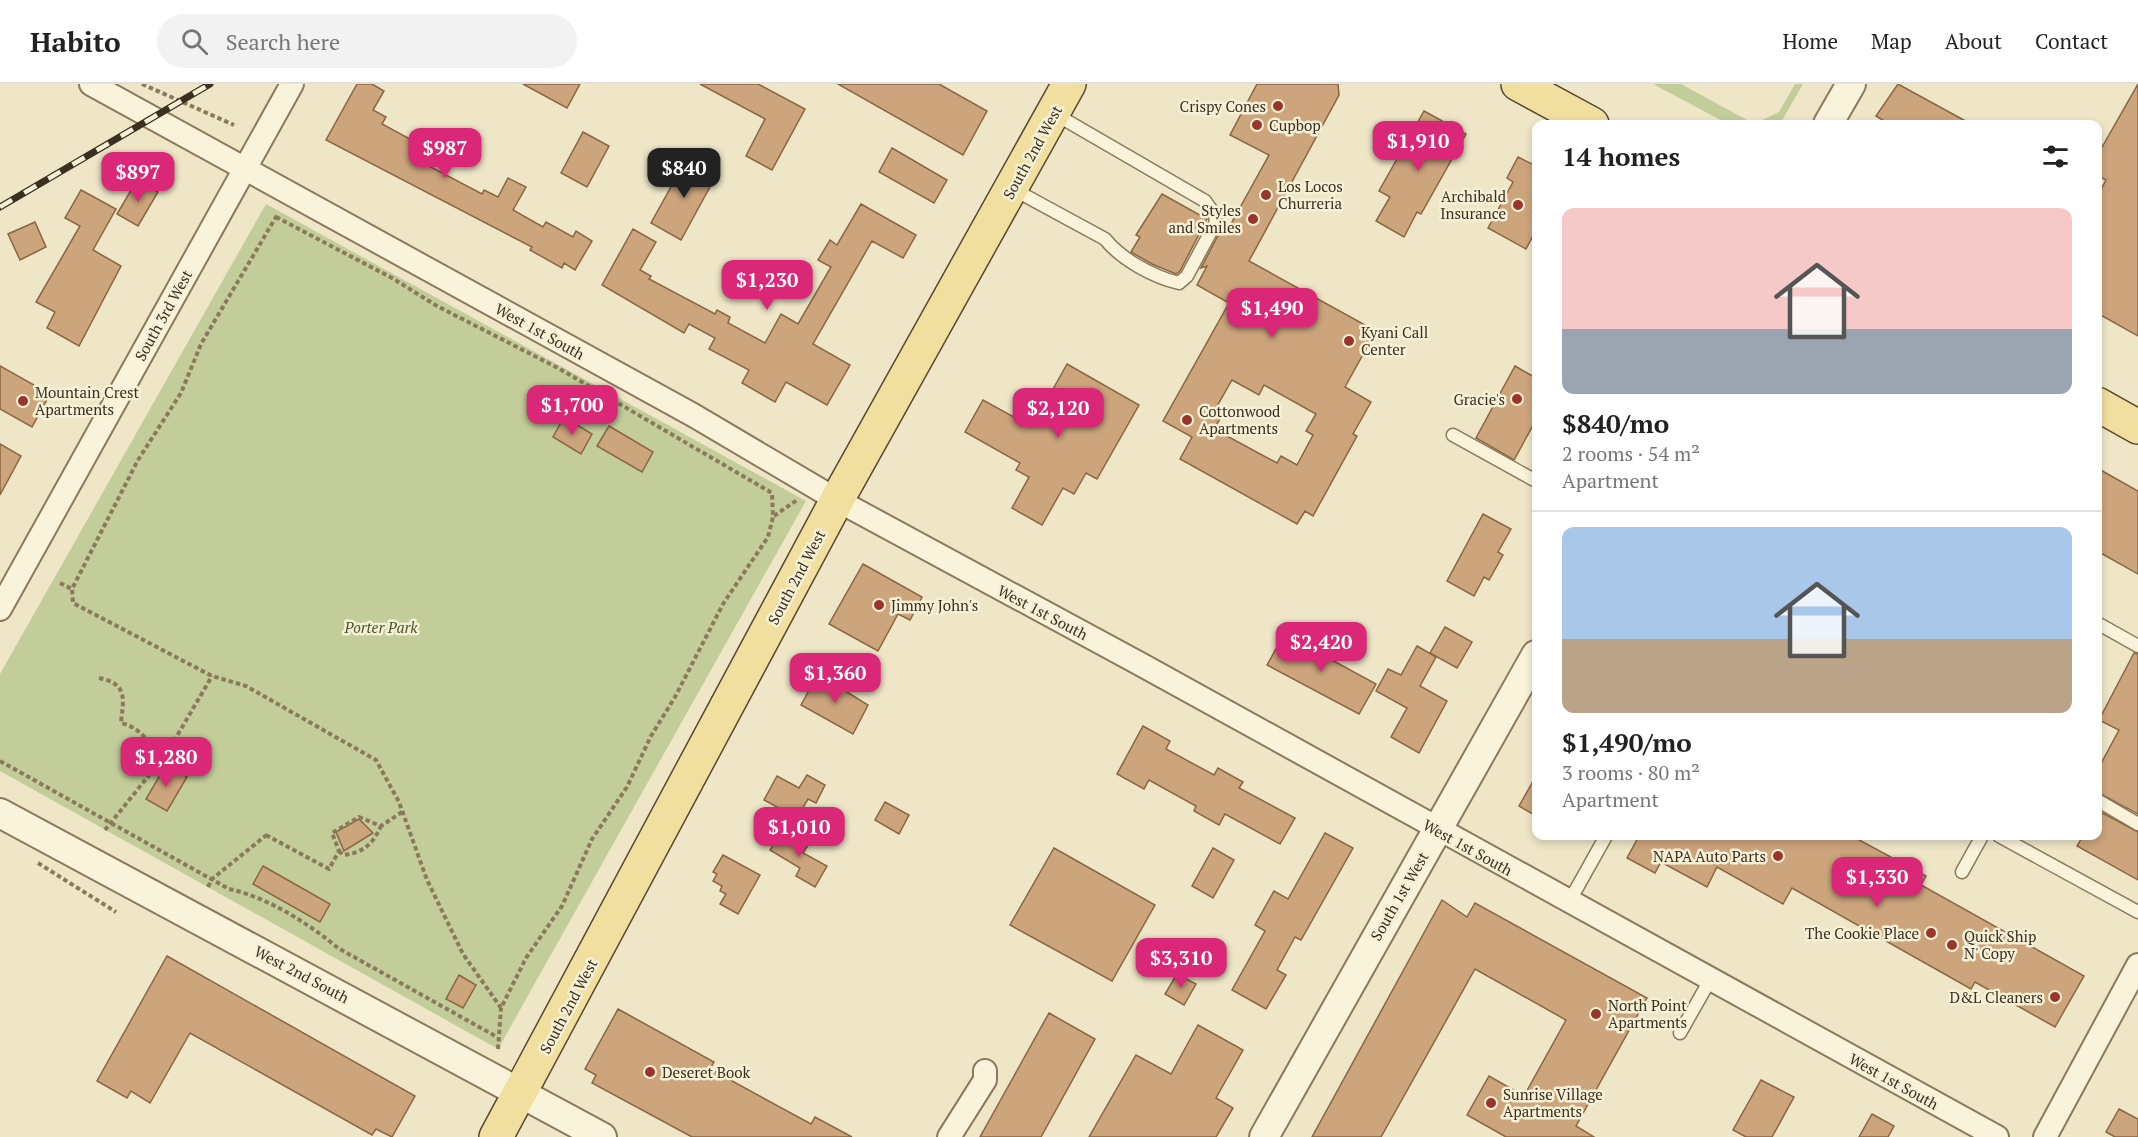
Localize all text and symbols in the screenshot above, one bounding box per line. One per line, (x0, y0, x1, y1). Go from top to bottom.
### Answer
search box (157, 14, 577, 68)
text: Habito (30, 23, 121, 60)
icon: search (178, 25, 211, 58)
text: Search here (226, 27, 340, 56)
text: Home (1782, 27, 1838, 55)
text: Map (1871, 27, 1912, 55)
text: About (1945, 27, 2002, 55)
text: Contact (2035, 27, 2108, 55)
place label: Crispy Cones (1180, 96, 1266, 116)
marker: Crispy Cones (1271, 99, 1285, 113)
street label: South 2nd West (998, 101, 1066, 203)
place label: Cupbop (1269, 115, 1321, 135)
marker: Cupbop (1250, 118, 1264, 132)
pin: $1,910 (1369, 121, 1467, 172)
text: $1,910 (1387, 127, 1449, 154)
pin: $987 (409, 128, 481, 179)
text: $987 (422, 134, 468, 161)
text: 14 homes (1562, 139, 1680, 173)
icon: filters (2039, 140, 2072, 173)
pin: $840 (648, 148, 720, 199)
pin: $897 (102, 152, 174, 203)
text: $840 (661, 154, 707, 181)
text: $897 (115, 158, 161, 185)
place label: Los Locos Churreria (1278, 176, 1343, 213)
place label: Archibald Insurance (1440, 186, 1506, 223)
marker: Los Locos Churreria (1259, 188, 1273, 202)
marker: Archibald Insurance (1511, 198, 1525, 212)
place label: Styles and Smiles (1168, 200, 1241, 237)
marker: Styles and Smiles (1246, 212, 1260, 226)
icon: home (1763, 247, 1871, 355)
pin: $1,230 (718, 260, 816, 311)
street label: South 3rd West (130, 265, 197, 364)
text: $1,230 (736, 266, 798, 293)
pin: $1,490 (1223, 288, 1321, 339)
text: $1,490 (1241, 294, 1303, 321)
street label: West 1st South (492, 298, 588, 364)
place label: Kyani Call Center (1361, 322, 1428, 359)
marker: Kyani Call Center (1342, 334, 1356, 348)
place label: Mountain Crest Apartments (35, 382, 139, 419)
pin: $1,700 (523, 385, 621, 436)
pin: $2,120 (1009, 388, 1107, 439)
place label: Gracie's (1454, 389, 1505, 409)
text: $1,700 (541, 391, 603, 418)
marker: Gracie's (1510, 392, 1524, 406)
marker: Mountain Crest Apartments (16, 394, 30, 408)
text: $2,120 (1027, 394, 1089, 421)
place label: Cottonwood Apartments (1199, 401, 1280, 438)
text: $840/mo (1562, 406, 1669, 440)
marker: Cottonwood Apartments (1180, 413, 1194, 427)
text: 2 rooms · 54 m² (1562, 440, 1700, 467)
text: Apartment (1562, 467, 1659, 494)
street label: South 2nd West (763, 526, 830, 628)
icon: home (1763, 566, 1871, 674)
street label: West 1st South (994, 580, 1092, 644)
place label: Jimmy John's (891, 595, 978, 615)
marker: Jimmy John's (872, 598, 886, 612)
park label: Porter Park (344, 617, 418, 637)
pin: $2,420 (1272, 622, 1370, 673)
text: $2,420 (1290, 628, 1352, 655)
pin: $1,360 (786, 653, 884, 704)
text: $1,360 (804, 659, 866, 686)
text: $1,490/mo (1562, 725, 1692, 759)
pin: $1,280 (117, 737, 215, 788)
text: $1,280 (135, 743, 197, 770)
text: 3 rooms · 80 m² (1562, 759, 1700, 786)
text: Apartment (1562, 786, 1659, 813)
pin: $1,010 (750, 807, 848, 858)
text: $1,010 (768, 813, 830, 840)
street label: West 1st South (1420, 814, 1516, 880)
place label: NAPA Auto Parts (1653, 846, 1766, 866)
street label: South 1st West (1366, 848, 1433, 944)
marker: NAPA Auto Parts (1771, 849, 1785, 863)
pin: $1,330 (1828, 857, 1926, 908)
text: $1,330 (1846, 863, 1908, 890)
place label: The Cookie Place (1805, 923, 1919, 943)
marker: The Cookie Place (1924, 926, 1938, 940)
place label: Quick Ship N' Copy (1964, 926, 2036, 963)
pin: $3,310 (1132, 938, 1230, 989)
marker: Quick Ship N' Copy (1945, 938, 1959, 952)
street label: West 2nd South (251, 941, 353, 1007)
text: $3,310 (1150, 944, 1212, 971)
street label: South 2nd West (535, 955, 602, 1057)
place label: D&L Cleaners (1949, 987, 2043, 1007)
marker: D&L Cleaners (2048, 990, 2062, 1004)
place label: North Point Apartments (1608, 995, 1687, 1032)
marker: North Point Apartments (1589, 1007, 1603, 1021)
street label: West 1st South (1846, 1048, 1942, 1114)
place label: Deseret Book (662, 1062, 751, 1082)
marker: Deseret Book (643, 1065, 657, 1079)
place label: Sunrise Village Apartments (1503, 1084, 1603, 1121)
marker: Sunrise Village Apartments (1484, 1096, 1498, 1110)

